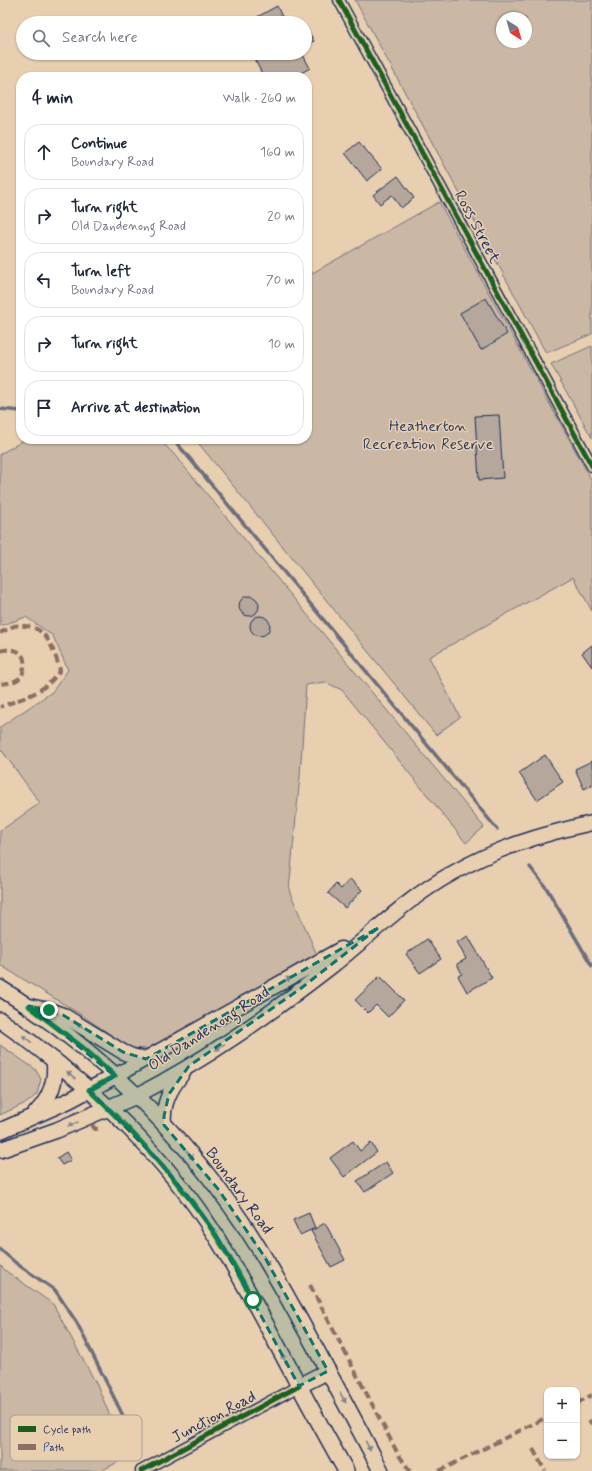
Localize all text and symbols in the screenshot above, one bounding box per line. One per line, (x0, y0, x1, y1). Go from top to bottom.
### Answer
north arrow (496, 12, 532, 48)
search box (16, 16, 312, 60)
icon: search (30, 27, 52, 49)
text: Search here (62, 28, 138, 48)
text: 4 min (32, 87, 73, 109)
text: Walk · 260 m (223, 90, 296, 107)
text: Continue (71, 134, 127, 154)
icon: ahead (33, 141, 55, 163)
text: 160 m (260, 144, 295, 161)
text: Boundary Road (71, 154, 154, 171)
street label: Ross Street (449, 187, 505, 268)
text: Turn right (71, 198, 138, 218)
icon: right (33, 205, 55, 227)
text: 20 m (267, 208, 295, 225)
text: Old Dandenong Road (71, 218, 186, 235)
text: Turn left (71, 262, 131, 282)
icon: left (33, 269, 55, 291)
text: 70 m (266, 272, 295, 289)
text: Boundary Road (71, 282, 154, 299)
icon: right (33, 333, 55, 355)
text: Turn right (71, 334, 138, 354)
text: 10 m (268, 336, 295, 353)
icon: arrive (33, 397, 55, 419)
text: Arrive at destination (71, 398, 200, 418)
park label: Heatherton Recreation Reserve (363, 416, 493, 455)
one-way arrow (281, 977, 292, 984)
street label: Old Dandenong Road (144, 982, 275, 1077)
route end (40, 1001, 58, 1019)
one-way arrow (73, 1020, 83, 1028)
one-way arrow (22, 1035, 33, 1044)
one-way arrow (215, 1043, 225, 1051)
one-way arrow (66, 1070, 76, 1079)
one-way arrow (67, 1121, 78, 1127)
street label: Boundary Road (201, 1144, 277, 1238)
one-way arrow (186, 1149, 195, 1160)
one-way arrow (263, 1254, 270, 1266)
route start (244, 1291, 262, 1309)
one-way arrow (281, 1353, 288, 1365)
street label: Junction Road (168, 1386, 260, 1448)
map controls (544, 1387, 580, 1459)
button: + (544, 1387, 580, 1423)
one-way arrow (339, 1392, 346, 1404)
legend (10, 1415, 142, 1461)
text: Cycle path (43, 1423, 91, 1437)
button: − (544, 1423, 580, 1459)
one-way arrow (365, 1440, 372, 1452)
text: Path (43, 1441, 64, 1455)

